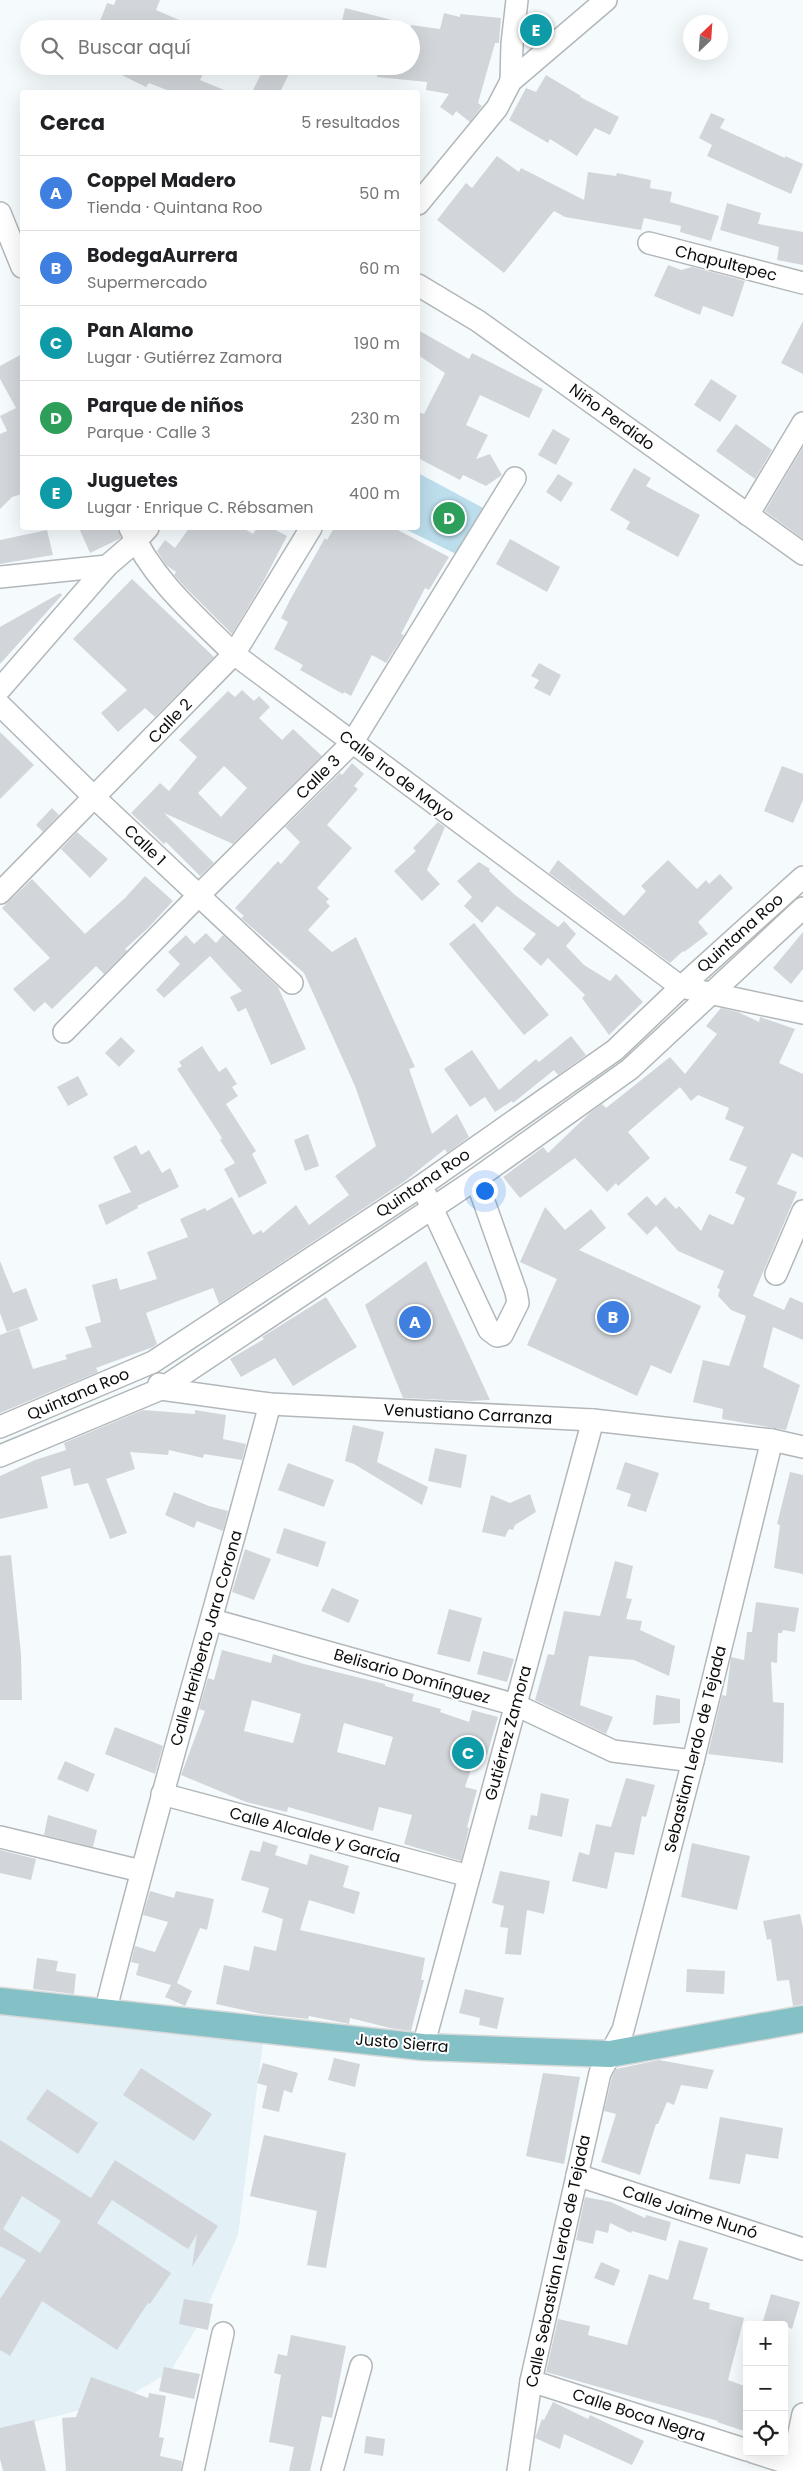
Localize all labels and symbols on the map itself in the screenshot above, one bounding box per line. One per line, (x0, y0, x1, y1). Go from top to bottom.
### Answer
pin: E (520, 11, 552, 49)
north arrow (683, 15, 728, 60)
street label: Chapultepec (672, 239, 780, 287)
street label: Niño Perdido (564, 378, 660, 456)
pin: D (433, 499, 465, 537)
street label: Calle 2 (143, 693, 197, 749)
street label: Calle 1ro de Mayo (334, 725, 460, 827)
street label: Calle 3 (291, 750, 345, 804)
street label: Calle 1 (119, 819, 171, 871)
street label: Quintana Roo (692, 888, 788, 978)
street label: Quintana Roo (371, 1143, 475, 1223)
your location (472, 1178, 498, 1204)
pin: B (597, 1298, 629, 1336)
pin: A (399, 1303, 431, 1341)
street label: Quintana Roo (23, 1362, 133, 1426)
street label: Venustiano Carranza (383, 1398, 553, 1430)
street label: Calle Heriberto Jara Corona (164, 1527, 248, 1749)
street label: Belisario Domínguez (331, 1643, 493, 1709)
street label: Sebastian Lerdo de Tejada (658, 1643, 732, 1855)
street label: Gutiérrez Zamora (479, 1663, 537, 1803)
pin: C (452, 1734, 484, 1772)
street label: Calle Alcalde y García (227, 1801, 403, 1869)
street label: Justo Sierra (354, 2027, 450, 2059)
street label: Calle Sebastian Lerdo de Tejada (520, 2133, 596, 2389)
street label: Calle Jaime Nunó (619, 2179, 761, 2245)
street label: Calle Boca Negra (569, 2383, 709, 2447)

